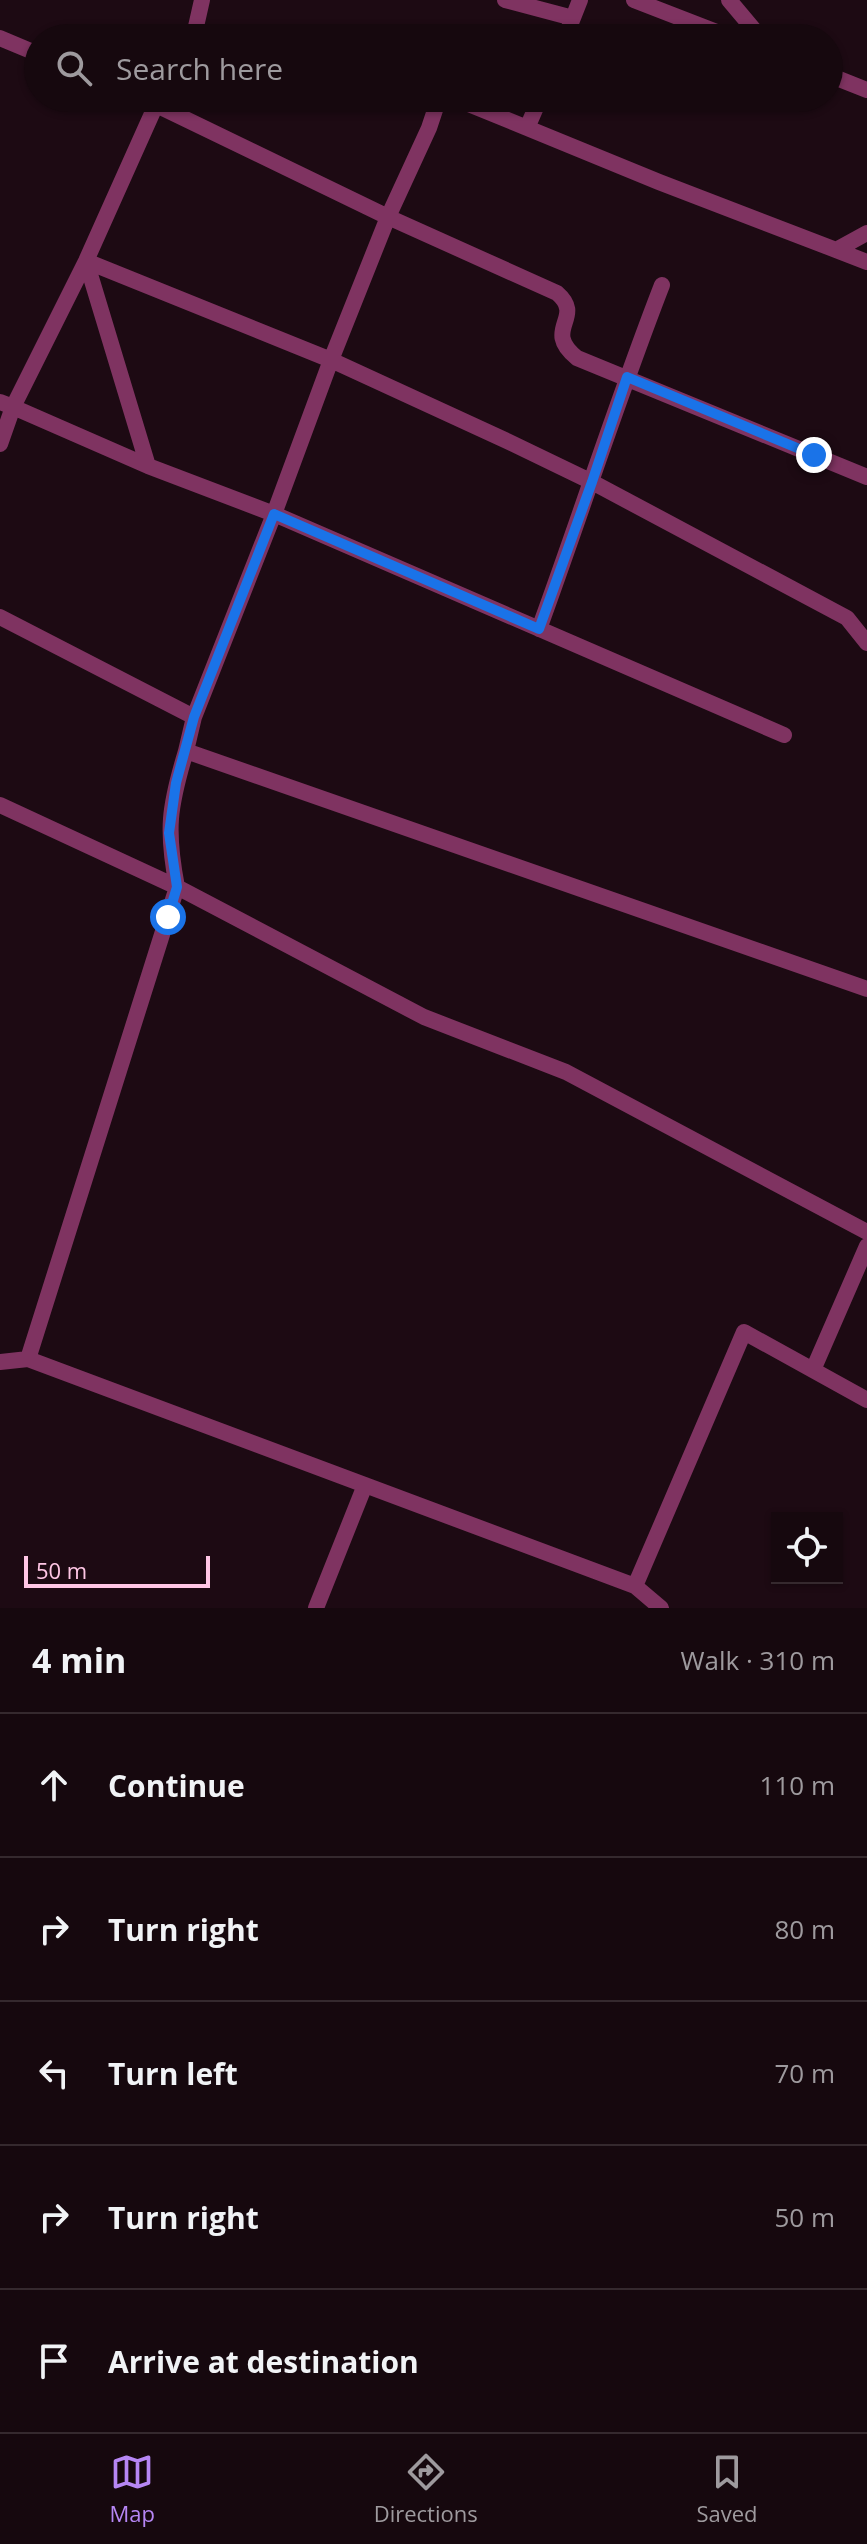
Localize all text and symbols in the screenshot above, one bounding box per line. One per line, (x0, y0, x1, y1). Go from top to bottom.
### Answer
search box (24, 24, 843, 112)
icon: search (52, 46, 96, 90)
text: Search here (116, 48, 283, 89)
route end (796, 437, 832, 473)
route start (150, 899, 186, 935)
map controls (771, 1512, 843, 1584)
button: locate (771, 1512, 843, 1584)
scale bar (24, 1552, 210, 1588)
text: 50 m (36, 1555, 87, 1585)
text: 4 min (32, 1637, 126, 1683)
text: Walk · 310 m (681, 1642, 835, 1678)
icon: ahead (32, 1763, 76, 1807)
text: Continue (108, 1765, 245, 1806)
text: 110 m (760, 1767, 835, 1803)
icon: right (32, 1907, 76, 1951)
text: Turn right (108, 1909, 259, 1950)
text: 80 m (774, 1911, 835, 1947)
icon: left (32, 2051, 76, 2095)
text: Turn left (108, 2053, 238, 2094)
text: 70 m (774, 2055, 835, 2091)
icon: right (32, 2195, 76, 2239)
text: Turn right (108, 2197, 259, 2238)
text: 50 m (774, 2199, 835, 2235)
icon: arrive (32, 2339, 76, 2383)
text: Arrive at destination (108, 2341, 419, 2382)
tab: Map (109, 2450, 155, 2528)
tab: Directions (374, 2450, 478, 2528)
tab: Saved (696, 2450, 758, 2528)

